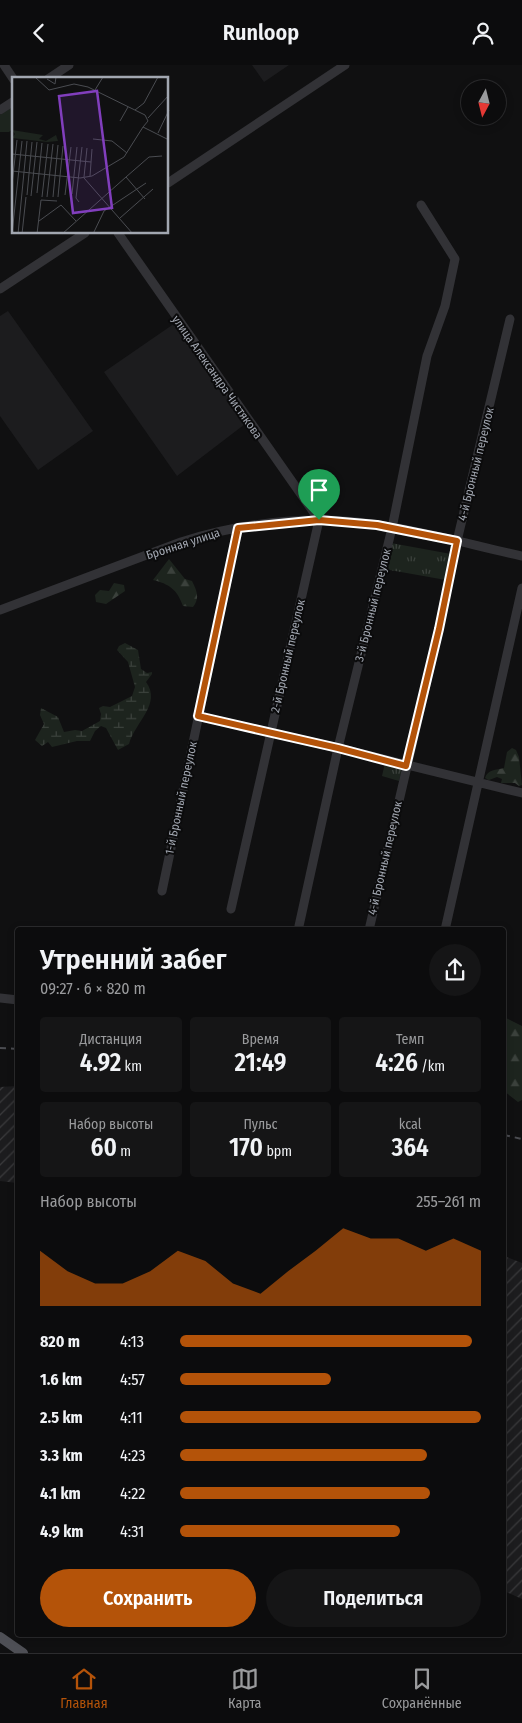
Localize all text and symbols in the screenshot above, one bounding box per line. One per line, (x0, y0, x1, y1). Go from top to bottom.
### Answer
icon: back (25, 19, 53, 47)
text: Runloop (223, 19, 299, 46)
icon: person (469, 19, 497, 47)
inset map (12, 77, 169, 234)
north arrow (461, 80, 506, 125)
map controls (461, 80, 506, 125)
street label: улица Александра Чистякова (169, 313, 265, 442)
street label: 4-й Бронный переулок (455, 405, 497, 522)
pin (298, 469, 340, 520)
icon: arrive (305, 476, 333, 504)
street label: Бронная улица (144, 525, 222, 562)
street label: 3-й Бронный переулок (352, 547, 394, 663)
street label: 2-й Бронный переулок (268, 598, 308, 714)
street label: 1-й Бронный переулок (162, 740, 200, 856)
street label: 4-й Бронный переулок (365, 799, 405, 916)
text: Утренний забег (40, 943, 227, 976)
button: share (429, 944, 481, 996)
text: 09:27 · 6 × 820 m (40, 979, 146, 998)
text: Дистанция (79, 1031, 142, 1048)
text: Время (242, 1031, 279, 1048)
text: Темп (396, 1031, 424, 1048)
text: 4.92 (80, 1048, 121, 1078)
text: 21:49 (235, 1048, 286, 1078)
text: 4:26 (375, 1048, 418, 1078)
text: km (121, 1058, 142, 1075)
text: /km (418, 1058, 445, 1075)
text: Набор высоты (68, 1116, 153, 1133)
text: Пульс (243, 1116, 278, 1133)
text: kcal (399, 1116, 422, 1133)
text: 60 (91, 1133, 117, 1163)
text: 170 (229, 1133, 263, 1163)
text: 364 (392, 1133, 429, 1163)
text: m (117, 1143, 131, 1160)
text: bpm (263, 1143, 292, 1160)
text: Набор высоты (40, 1192, 137, 1211)
text: 255–261 m (416, 1192, 481, 1211)
text: 820 m (40, 1332, 80, 1351)
text: 4:13 (120, 1332, 144, 1351)
text: 1.6 km (40, 1370, 82, 1389)
text: 4:57 (120, 1370, 145, 1389)
text: 2.5 km (40, 1408, 83, 1427)
text: 4:11 (120, 1408, 143, 1427)
text: 3.3 km (40, 1446, 83, 1465)
text: 4:23 (120, 1446, 145, 1465)
text: 4.1 km (40, 1484, 81, 1503)
text: 4:22 (120, 1484, 145, 1503)
text: 4.9 km (40, 1522, 84, 1541)
text: 4:31 (120, 1522, 144, 1541)
button: Сохранить (40, 1569, 256, 1627)
button: Поделиться (266, 1569, 481, 1627)
tab: Главная (60, 1665, 108, 1712)
tab: Карта (228, 1665, 261, 1712)
tab: Сохранённые (382, 1665, 462, 1712)

